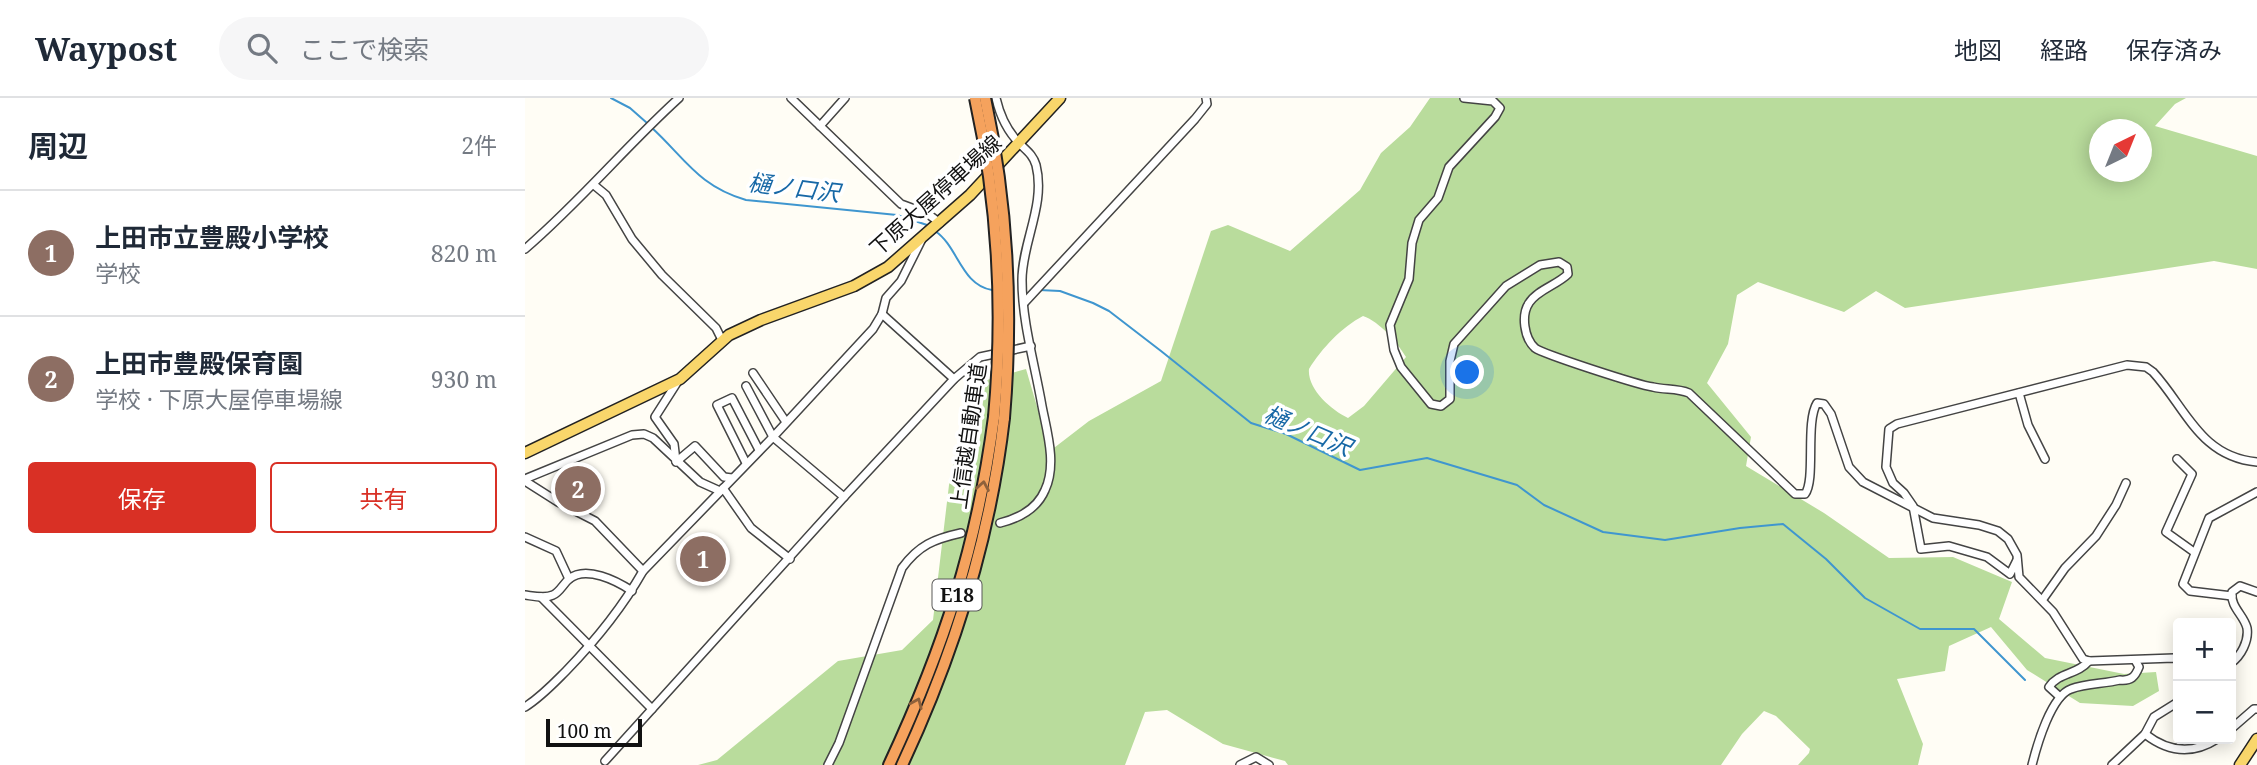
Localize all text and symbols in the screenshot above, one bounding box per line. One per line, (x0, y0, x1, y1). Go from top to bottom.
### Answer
search box (219, 17, 709, 80)
text: Waypost (35, 26, 177, 71)
icon: search (243, 29, 281, 67)
text: ここで検索 (299, 31, 429, 67)
text: 地図 (1954, 33, 2002, 66)
text: 経路 (2040, 33, 2088, 66)
text: 保存済み (2126, 33, 2222, 66)
north arrow (2089, 119, 2152, 182)
text: 周辺 (28, 125, 88, 166)
street label: 下原大屋停車場線 (863, 128, 1007, 262)
text: 2件 (461, 129, 497, 161)
water label: 樋ノ口沢 (746, 166, 845, 209)
text: 上田市立豊殿小学校 (95, 219, 329, 255)
text: 1 (45, 237, 58, 269)
text: 820 m (431, 237, 497, 269)
text: 学校 (95, 257, 141, 289)
text: 上田市豊殿保育園 (95, 345, 303, 381)
your location (1450, 355, 1484, 389)
street label: 上信越自動車道 (944, 361, 992, 511)
text: 2 (45, 363, 58, 395)
text: 930 m (431, 363, 497, 395)
text: 学校 · 下原大屋停車場線 (95, 383, 343, 415)
water label: 樋ノ口沢 (1259, 397, 1359, 464)
button: 保存 (28, 462, 256, 533)
button: 共有 (270, 462, 497, 533)
pin: 2 (555, 463, 601, 515)
one-way arrow (975, 480, 990, 492)
pin: 1 (680, 533, 726, 585)
road number: E18 (933, 580, 982, 610)
map controls (2173, 618, 2236, 744)
button: + (2173, 618, 2236, 681)
button: − (2173, 681, 2236, 744)
one-way arrow (909, 698, 923, 710)
scale bar (546, 716, 642, 748)
text: 100 m (557, 718, 612, 744)

